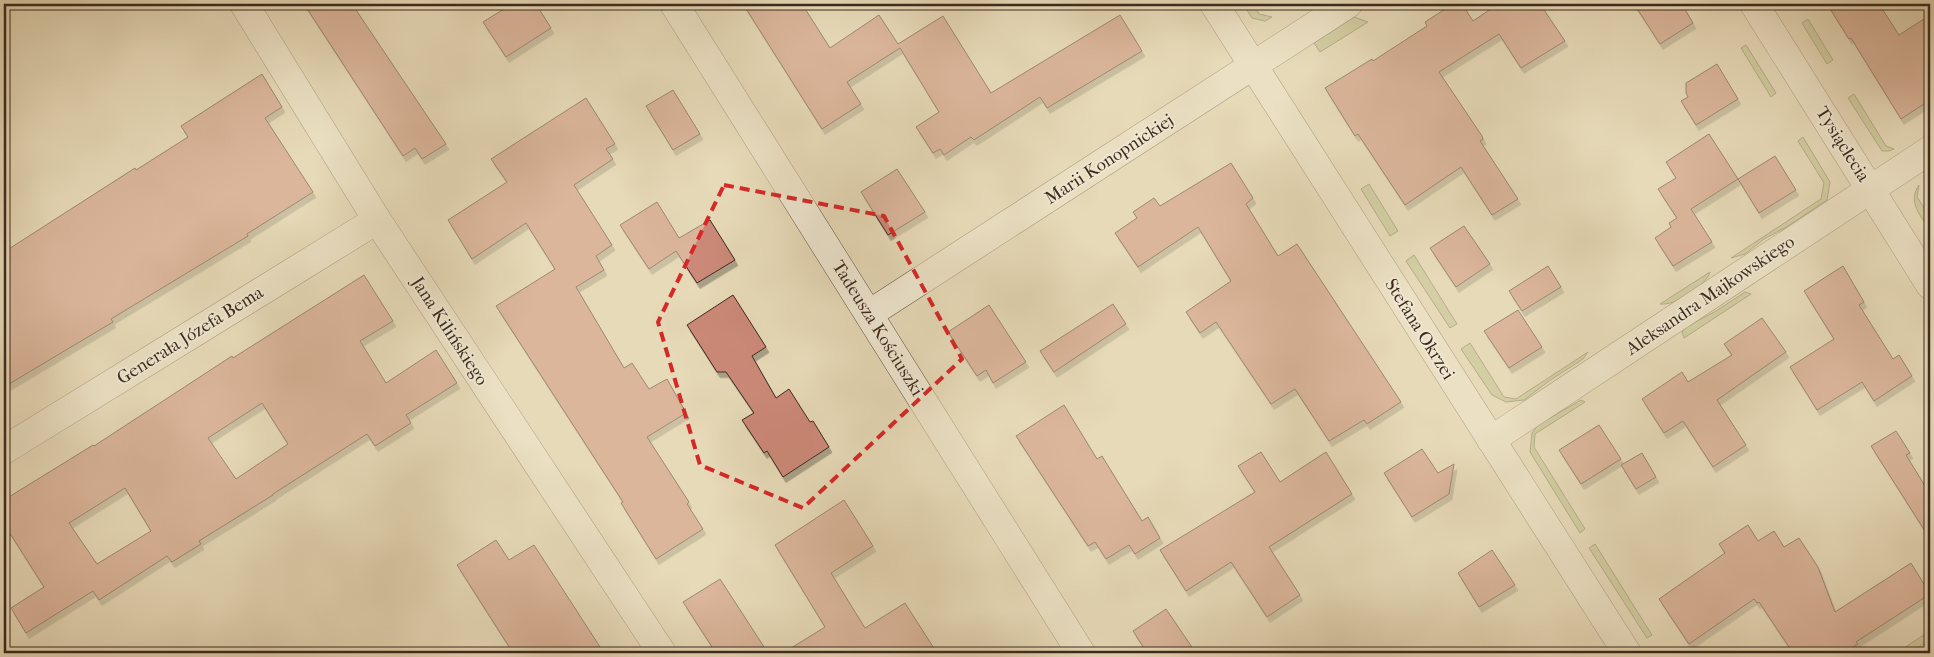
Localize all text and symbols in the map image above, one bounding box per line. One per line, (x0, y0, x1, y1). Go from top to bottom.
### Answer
street label: Tysiąclecia (1811, 103, 1874, 186)
street label: Marii Konopnickiej (1041, 110, 1178, 209)
street label: Aleksandra Majkowskiego (1621, 231, 1799, 360)
street label: Tadeusza Kościuszki (827, 257, 928, 400)
street label: Jana Kilińskiego (406, 271, 492, 389)
street label: Stefana Okrzei (1380, 275, 1459, 384)
street label: Generała Józefa Bema (113, 282, 268, 389)

